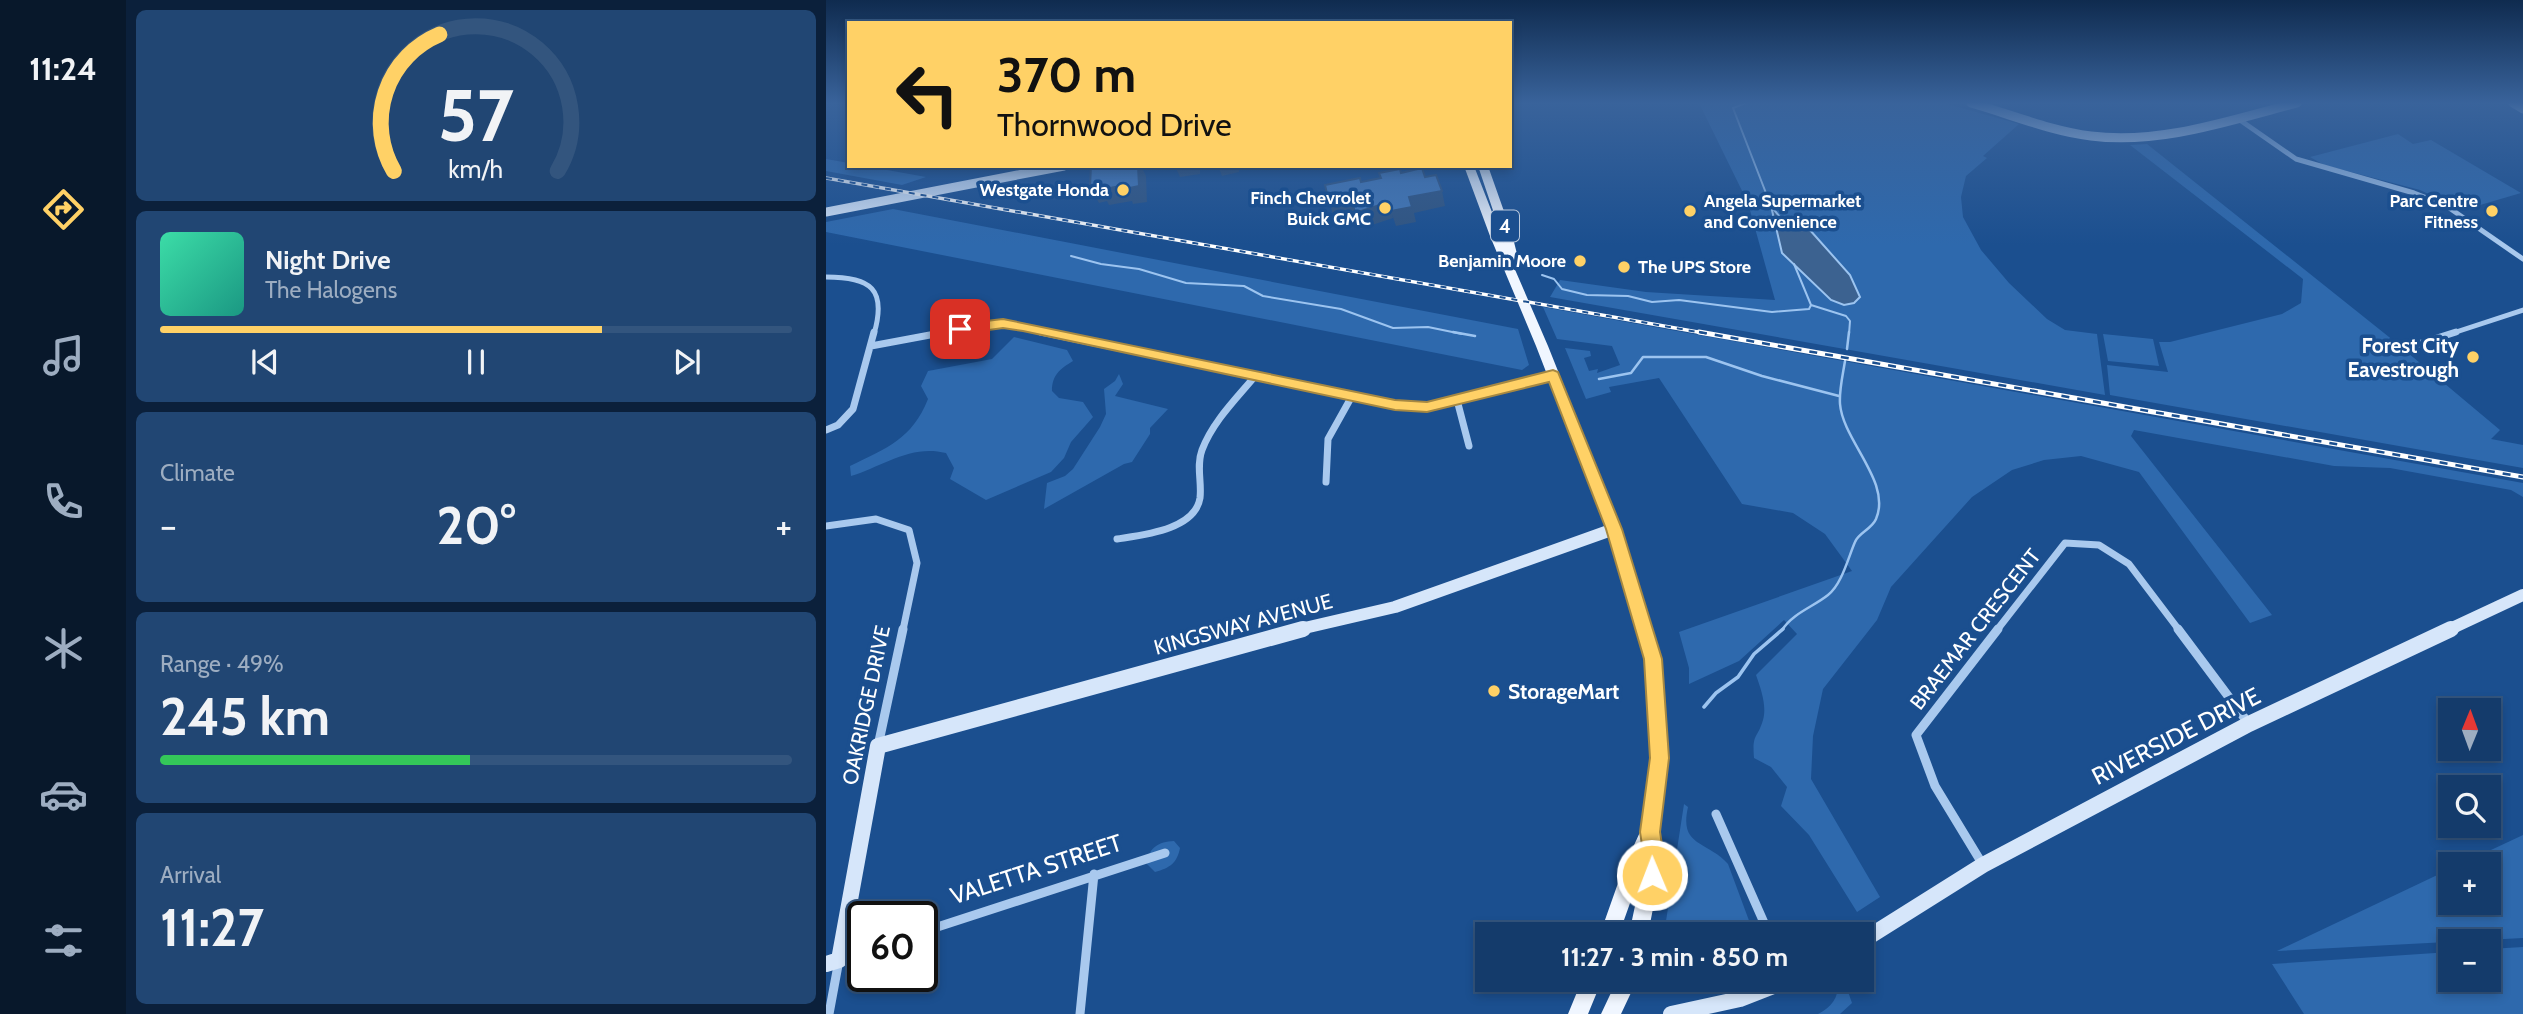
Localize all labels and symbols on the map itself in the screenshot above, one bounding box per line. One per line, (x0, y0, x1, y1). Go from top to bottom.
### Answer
place label: Westgate Honda (980, 179, 1109, 201)
marker: Westgate Honda (1115, 182, 1131, 198)
place label: Finch Chevrolet Buick GMC (1250, 187, 1371, 230)
place label: Angela Supermarket and Convenience (1704, 190, 1861, 233)
place label: Parc Centre Fitness (2389, 190, 2478, 233)
marker: Finch Chevrolet Buick GMC (1377, 200, 1393, 216)
marker: Angela Supermarket and Convenience (1682, 203, 1698, 219)
marker: Parc Centre Fitness (2484, 203, 2500, 219)
road number: 4 (1491, 210, 1519, 242)
place label: Benjamin Moore (1438, 250, 1566, 272)
marker: Benjamin Moore (1572, 253, 1588, 269)
place label: The UPS Store (1638, 256, 1751, 278)
marker: The UPS Store (1616, 259, 1632, 275)
pin (930, 299, 990, 359)
place label: Forest City Eavestrough (2347, 333, 2460, 382)
marker: Forest City Eavestrough (2465, 349, 2481, 365)
street label: BRAEMAR CRESCENT (1904, 544, 2046, 714)
street label: KINGSWAY AVENUE (1151, 588, 1335, 660)
street label: OAKRIDGE DRIVE (837, 623, 895, 787)
place label: StorageMart (1508, 679, 1619, 704)
street label: RIVERSIDE DRIVE (2087, 681, 2265, 791)
marker: StorageMart (1486, 683, 1502, 699)
north arrow (2438, 698, 2501, 761)
street label: VALETTA STREET (947, 828, 1126, 910)
position arrow (1615, 838, 1689, 912)
speed limit sign: 60 (847, 901, 938, 992)

